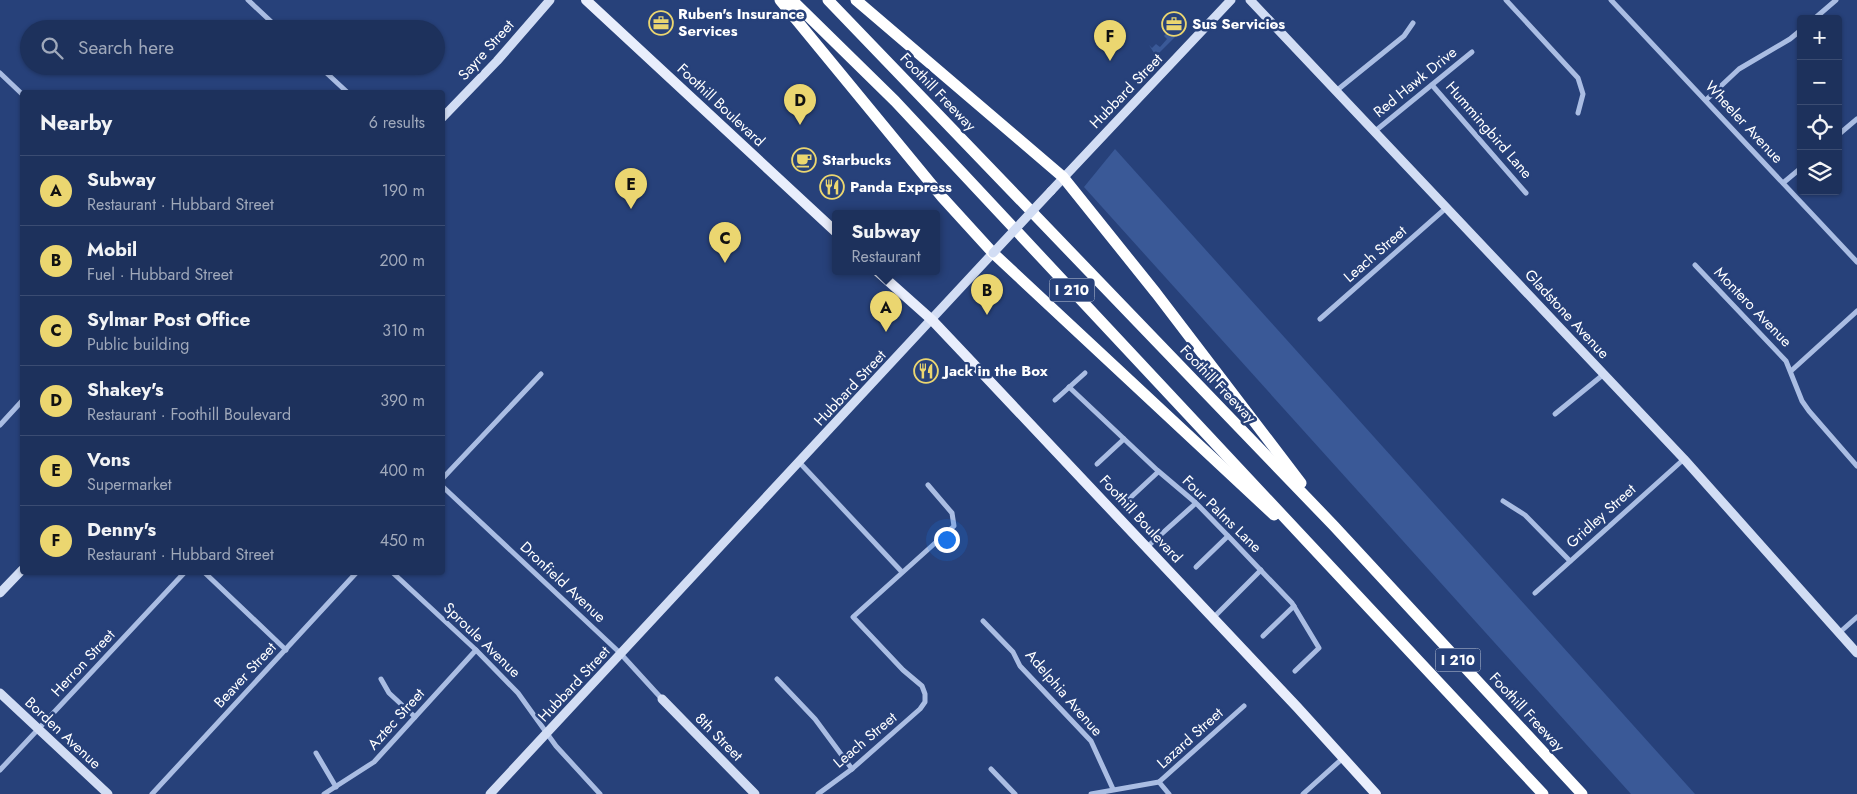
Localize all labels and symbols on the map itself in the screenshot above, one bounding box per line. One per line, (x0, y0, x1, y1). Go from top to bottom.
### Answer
place label: Ruben's Insurance Services (678, 3, 805, 42)
office icon: Ruben's Insurance Services (648, 10, 674, 36)
office icon: Sus Servicios (1161, 11, 1187, 37)
place label: Sus Servicios (1192, 13, 1285, 35)
street label: Sayre Street (453, 15, 519, 85)
pin: F (1094, 20, 1126, 61)
street label: Red Hawk Drive (1369, 41, 1462, 123)
street label: Foothill Freeway (895, 48, 981, 136)
street label: Hubbard Street (1084, 48, 1168, 133)
street label: Foothill Boulevard (672, 58, 770, 152)
street label: Wheeler Avenue (1700, 76, 1788, 168)
street label: Hummingbird Lane (1440, 77, 1538, 184)
pin: D (784, 84, 816, 125)
cafe icon: Starbucks (791, 147, 817, 173)
place label: Starbucks (822, 149, 891, 171)
pin: E (615, 168, 647, 209)
restaurant icon: Panda Express (819, 174, 845, 200)
place label: Panda Express (850, 176, 952, 198)
street label: Leach Street (1339, 220, 1412, 288)
pin: C (709, 222, 741, 263)
street label: Montero Avenue (1709, 262, 1797, 352)
street label: Gladstone Avenue (1520, 264, 1615, 364)
pin: B (971, 274, 1003, 315)
road number: I 210 (1050, 278, 1094, 302)
pin: A (870, 291, 902, 332)
street label: Foothill Freeway (1175, 340, 1261, 428)
street label: Hubbard Street (809, 345, 891, 431)
restaurant icon: Jack in the Box (913, 358, 939, 384)
place label: Jack in the Box (941, 360, 1048, 382)
street label: Foothill Boulevard (1094, 470, 1188, 568)
street label: Four Palms Lane (1177, 470, 1267, 558)
street label: Gridley Street (1561, 478, 1641, 553)
your location (934, 527, 960, 553)
street label: Dronfield Avenue (515, 536, 611, 628)
street label: Sproule Avenue (438, 597, 526, 683)
street label: Herron Street (46, 624, 120, 702)
street label: Beaver Street (209, 637, 282, 713)
street label: Hubbard Street (533, 641, 615, 727)
street label: Adelphia Avenue (1020, 645, 1108, 741)
road number: I 210 (1436, 648, 1480, 672)
street label: Foothill Freeway (1484, 667, 1570, 757)
street label: Aztec Street (362, 683, 430, 755)
street label: Borden Avenue (20, 692, 106, 774)
street label: Lazard Street (1152, 702, 1228, 774)
street label: Leach Street (828, 707, 902, 773)
street label: 8th Street (690, 708, 748, 766)

